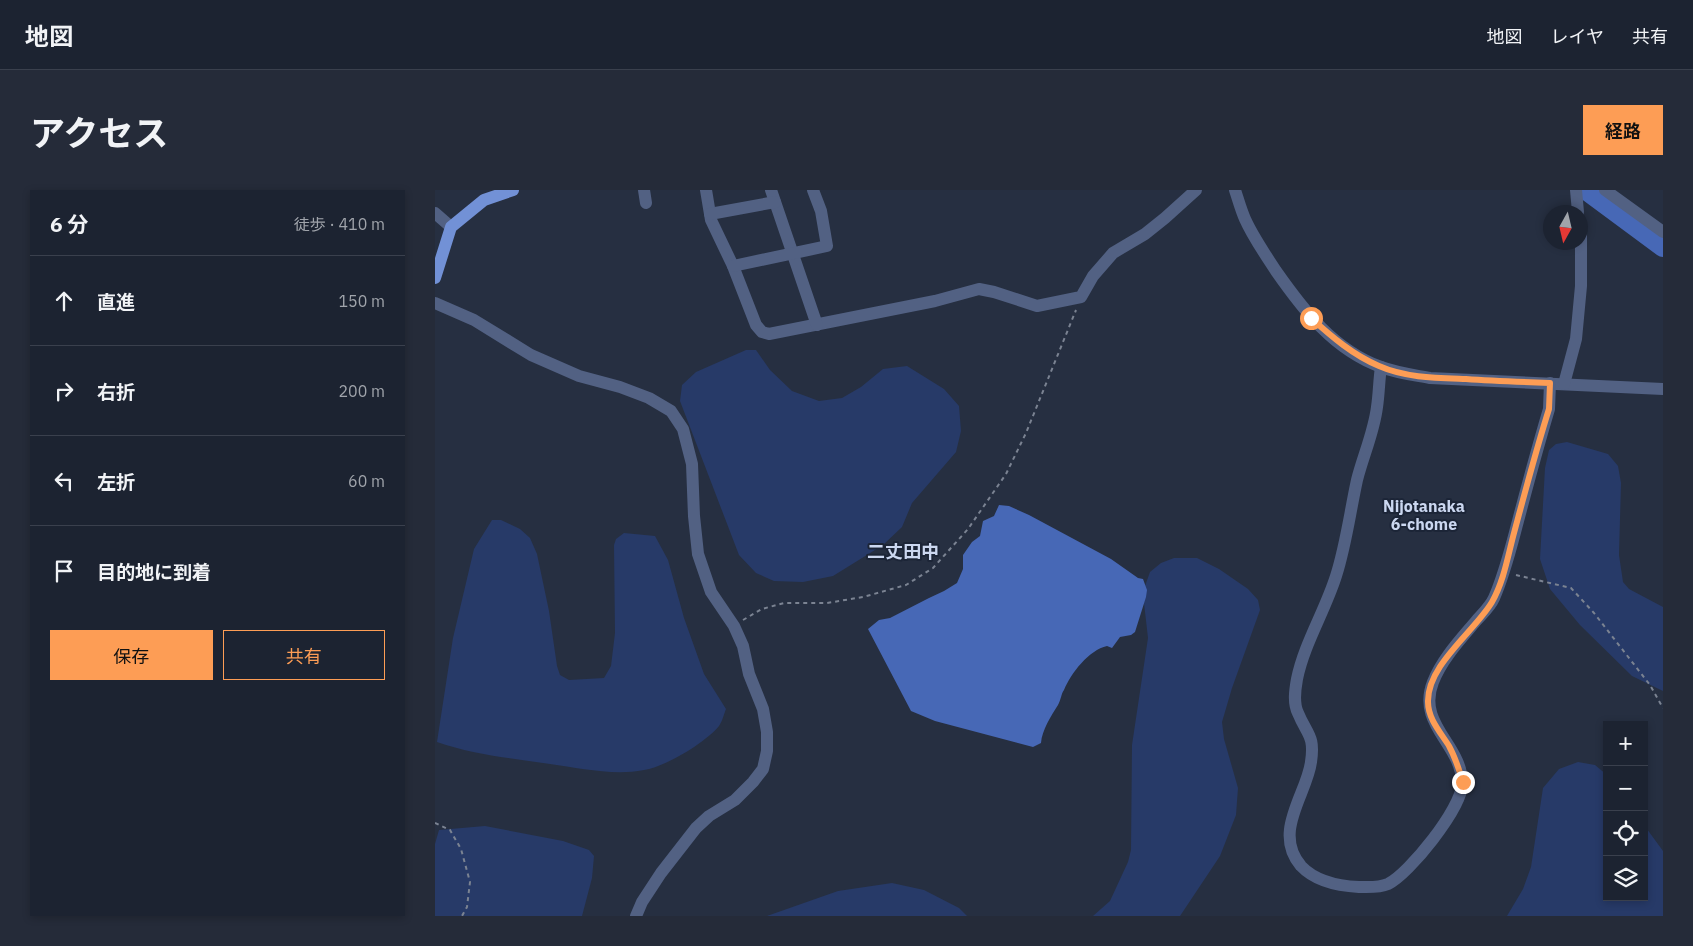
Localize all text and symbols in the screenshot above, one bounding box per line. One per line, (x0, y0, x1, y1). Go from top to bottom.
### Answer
text: 地図 (25, 20, 73, 52)
text: 地図 (1487, 25, 1523, 48)
text: レイヤ (1551, 25, 1604, 48)
text: 共有 (1632, 25, 1668, 48)
button: 経路 (1583, 105, 1663, 155)
text: アクセス (30, 110, 168, 156)
north arrow (1543, 205, 1588, 250)
text: 6 分 (50, 210, 89, 238)
text: 徒歩 · 410 m (294, 214, 385, 234)
icon: ahead (50, 287, 78, 315)
text: 直進 (97, 290, 135, 314)
text: 150 m (338, 291, 385, 311)
route start (1300, 307, 1323, 330)
icon: right (50, 377, 78, 405)
text: 右折 (97, 380, 135, 404)
text: 200 m (338, 381, 385, 401)
icon: left (50, 467, 78, 495)
text: 左折 (97, 470, 135, 494)
text: 60 m (348, 471, 385, 491)
district label: Nijotanaka 6-chome (1383, 496, 1465, 534)
district label: 二丈田中 (867, 540, 939, 563)
icon: arrive (50, 557, 78, 585)
text: 目的地に到着 (97, 560, 211, 584)
button: 保存 (50, 630, 213, 680)
button: 共有 (223, 630, 385, 680)
map controls (1603, 721, 1648, 901)
button: + (1603, 721, 1648, 766)
button: − (1603, 766, 1648, 811)
route end (1452, 771, 1475, 794)
button: locate (1603, 811, 1648, 856)
button: layers (1603, 856, 1648, 901)

